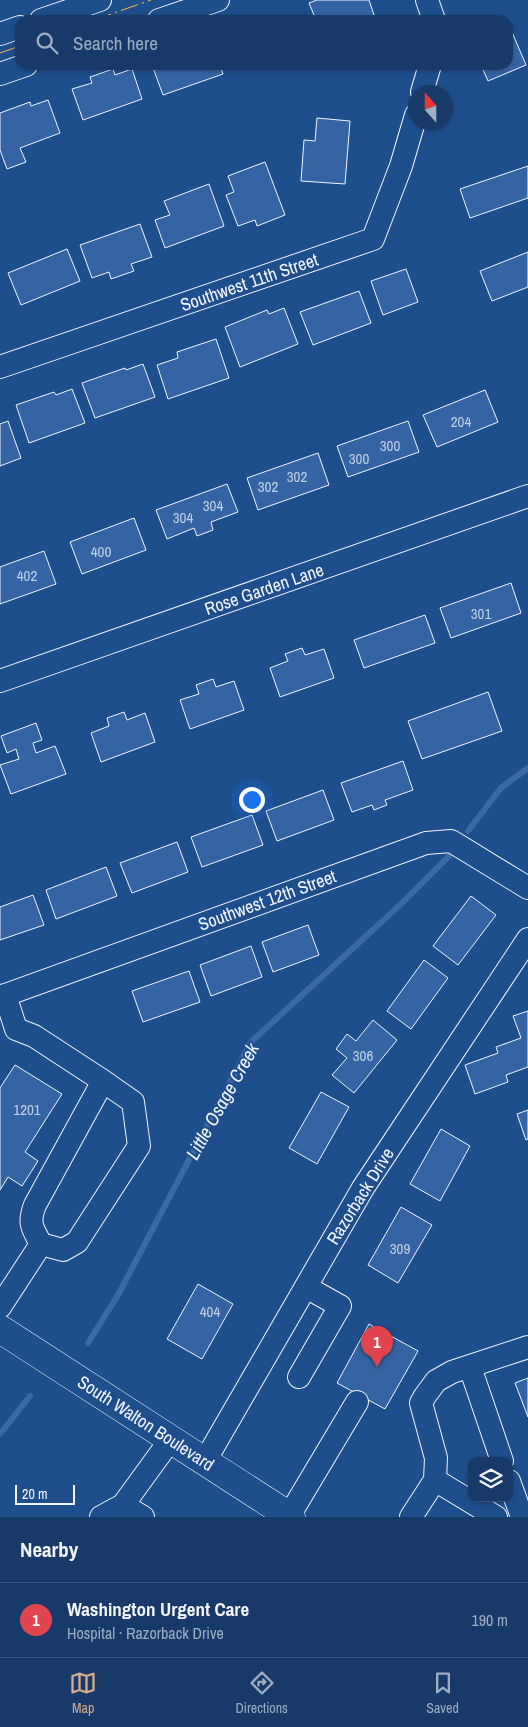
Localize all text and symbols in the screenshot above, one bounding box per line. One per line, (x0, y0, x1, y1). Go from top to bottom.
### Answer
search box (15, 15, 513, 70)
icon: search (33, 29, 61, 57)
text: Search here (73, 30, 158, 56)
north arrow (408, 85, 453, 130)
street label: Southwest 11th Street (177, 247, 321, 317)
house number: 204 (451, 411, 471, 432)
house number: 300 (380, 435, 400, 456)
house number: 300 (349, 448, 369, 469)
house number: 302 (287, 466, 307, 487)
house number: 302 (258, 476, 278, 497)
house number: 304 (203, 495, 223, 516)
house number: 304 (173, 507, 193, 528)
house number: 400 (91, 541, 111, 562)
street label: Rose Garden Lane (201, 557, 327, 621)
house number: 402 (17, 565, 37, 586)
house number: 301 (471, 603, 491, 624)
your location (239, 787, 265, 813)
street label: Southwest 12th Street (194, 863, 340, 937)
water label: Little Osage Creek (179, 1037, 265, 1164)
house number: 306 (353, 1045, 373, 1066)
house number: 1201 (13, 1099, 41, 1120)
street label: Razorback Drive (320, 1143, 400, 1249)
house number: 309 (390, 1238, 410, 1259)
house number: 404 (200, 1301, 220, 1322)
pin: 1 (361, 1326, 393, 1367)
street label: South Walton Boulevard (73, 1369, 219, 1477)
map controls (468, 1457, 513, 1502)
button: layers (468, 1457, 513, 1502)
scale bar (15, 1482, 75, 1505)
text: 20 m (22, 1485, 48, 1503)
text: Nearby (20, 1535, 78, 1564)
text: Washington Urgent Care (67, 1596, 249, 1622)
text: 1 (32, 1609, 40, 1631)
text: 190 m (472, 1609, 508, 1631)
text: Hospital · Razorback Drive (67, 1622, 224, 1644)
tab: Map (69, 1669, 97, 1717)
tab: Directions (236, 1669, 288, 1717)
tab: Saved (426, 1669, 459, 1717)

